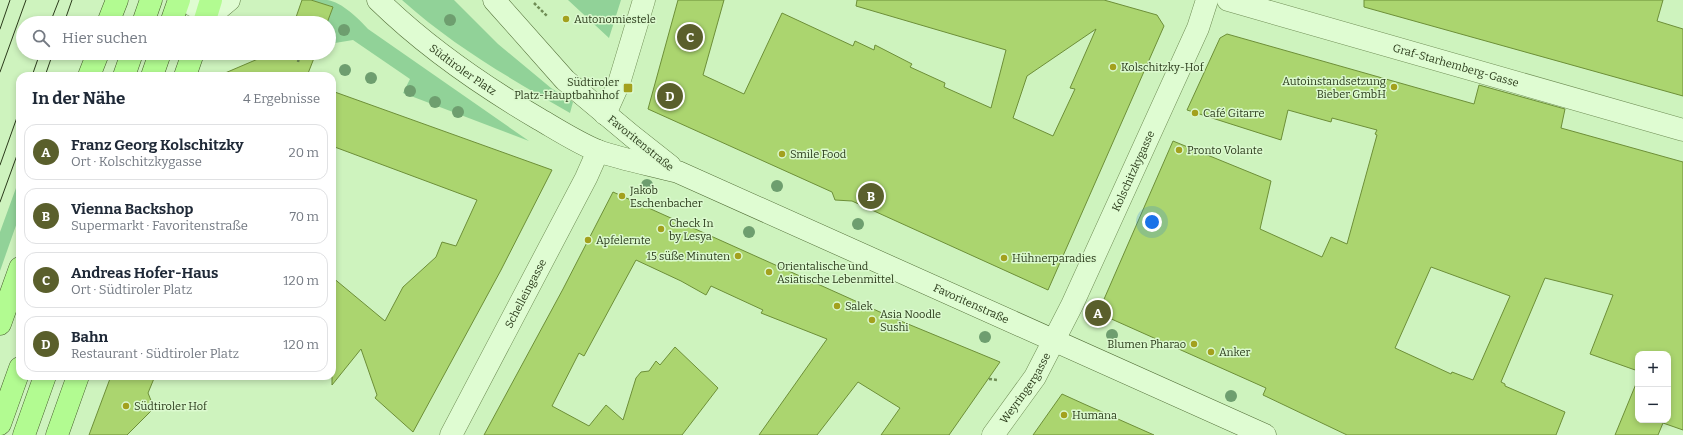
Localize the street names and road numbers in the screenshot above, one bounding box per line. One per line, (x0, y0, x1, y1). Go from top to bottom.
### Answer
street label: Graf-Starhemberg-Gasse (1391, 41, 1520, 90)
street label: Südtiroler Platz (427, 42, 499, 98)
street label: Favoritenstraße (605, 113, 676, 174)
street label: Kolschitzkygasse (1110, 129, 1157, 213)
street label: Schelleingasse (502, 257, 549, 330)
street label: Favoritenstraße (931, 281, 1011, 326)
street label: Weyringergasse (997, 351, 1053, 426)

